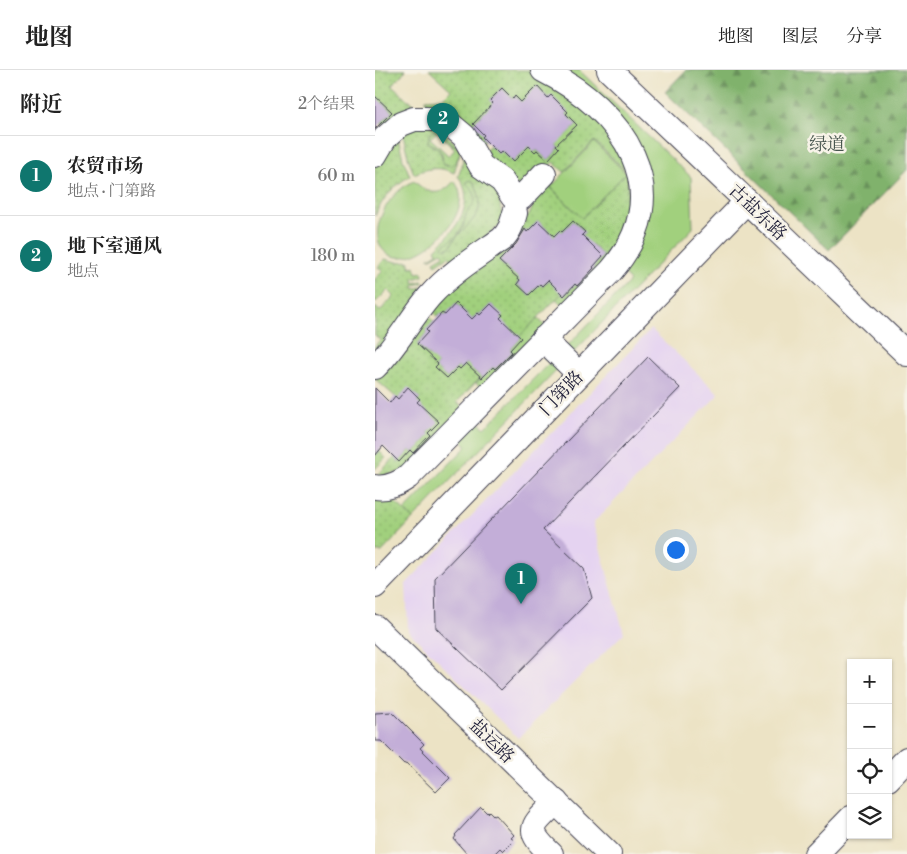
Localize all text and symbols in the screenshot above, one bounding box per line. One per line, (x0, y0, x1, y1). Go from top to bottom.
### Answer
text: 地图 (25, 23, 73, 53)
text: 地图 (718, 25, 754, 48)
text: 图层 (782, 25, 818, 48)
text: 分享 (846, 25, 882, 48)
text: 附近 (20, 92, 62, 118)
text: 2个结果 (298, 94, 355, 114)
pin: 2 (427, 103, 459, 144)
park label: 绿道 (809, 133, 845, 156)
text: 农贸市场 (67, 154, 143, 178)
text: 1 (32, 166, 40, 186)
text: 60 m (317, 166, 355, 186)
street label: 古盐东路 (724, 179, 792, 246)
text: 地点 · 门第路 (67, 181, 156, 201)
text: 地下室通风 (67, 234, 162, 258)
text: 2 (31, 246, 41, 266)
text: 180 m (311, 246, 355, 266)
text: 地点 (67, 261, 99, 281)
street label: 门第路 (534, 366, 588, 421)
your location (663, 537, 689, 563)
pin: 1 (505, 563, 537, 604)
map controls (847, 659, 892, 839)
button: + (847, 659, 892, 704)
button: − (847, 704, 892, 749)
street label: 盐运路 (464, 714, 519, 768)
button: locate (847, 749, 892, 794)
button: layers (847, 794, 892, 839)

